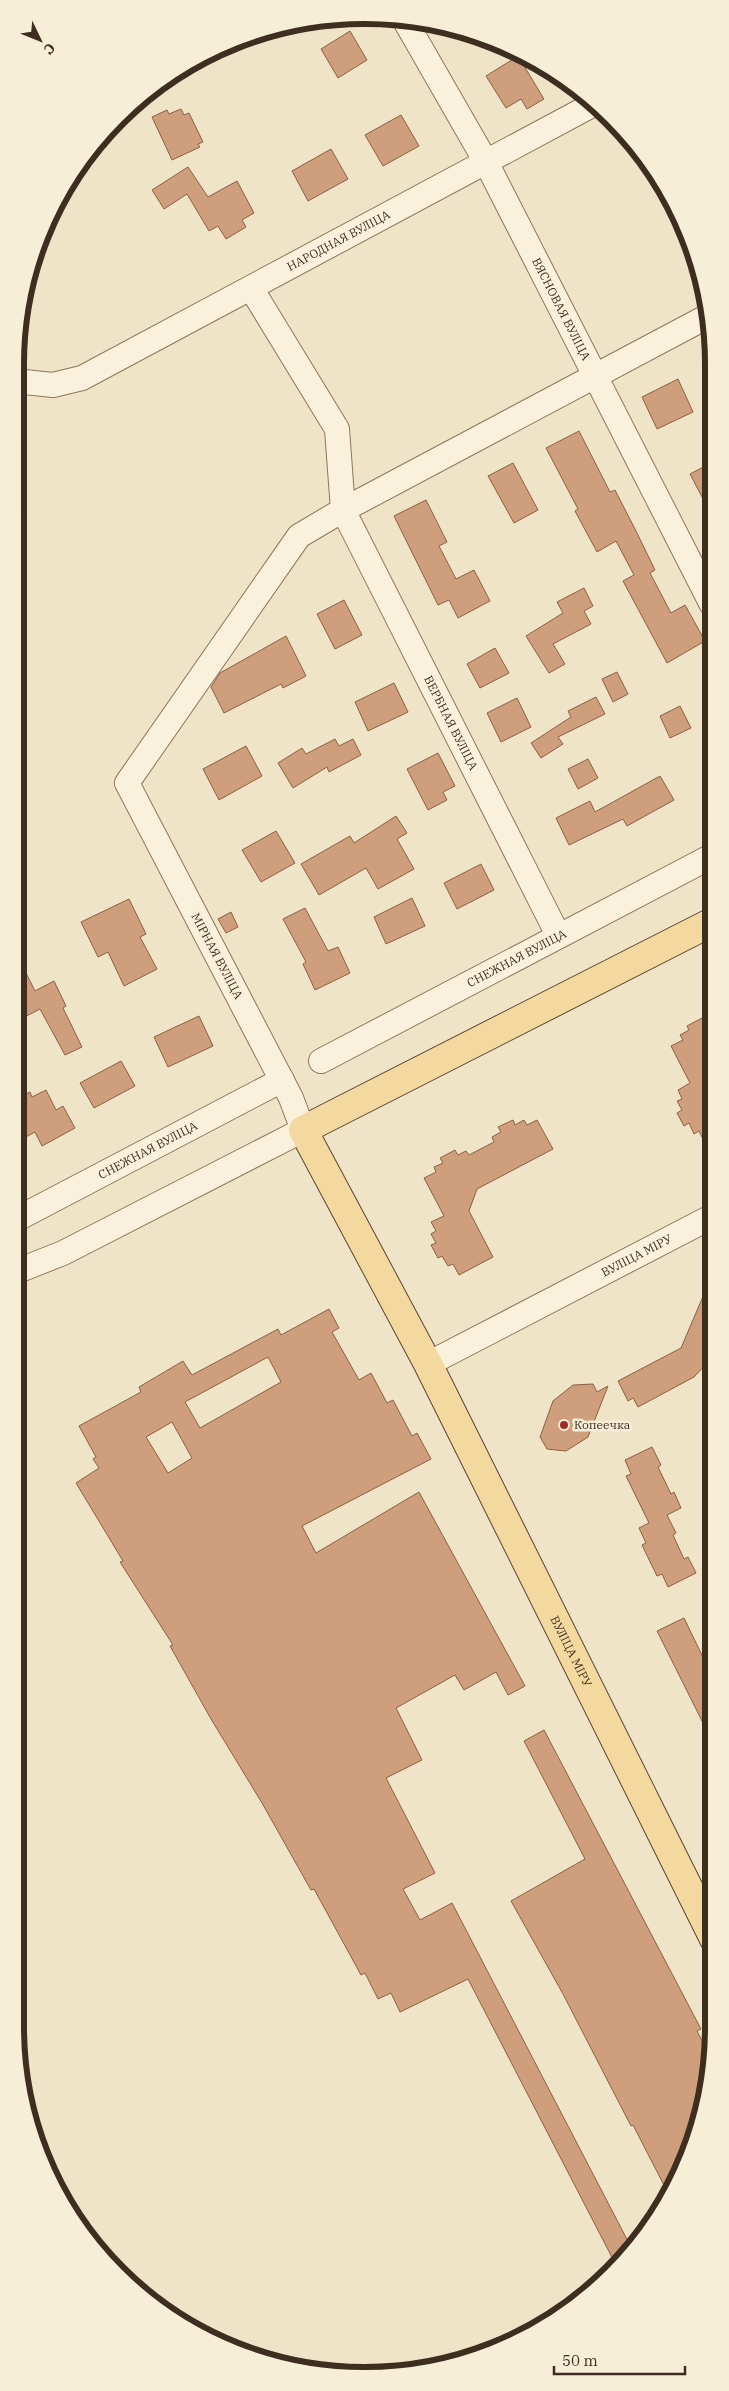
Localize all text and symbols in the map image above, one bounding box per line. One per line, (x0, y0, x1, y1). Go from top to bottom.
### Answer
north arrow (15, 15, 65, 65)
text: С (40, 39, 59, 58)
street label: НАРОДНАЯ ВУЛІЦА (284, 206, 393, 274)
street label: ВЯСНОВАЯ ВУЛІЦА (529, 255, 594, 363)
street label: ВЕРБНАЯ ВУЛІЦА (421, 673, 482, 773)
street label: МІРНАЯ ВУЛІЦА (188, 910, 247, 1002)
street label: СНЕЖНАЯ ВУЛІЦА (464, 925, 569, 990)
street label: СНЕЖНАЯ ВУЛІЦА (95, 1117, 200, 1182)
street label: ВУЛІЦА МІРУ (599, 1231, 674, 1280)
place label: Копеечка (574, 1417, 631, 1432)
marker: Копеечка (558, 1419, 570, 1431)
street label: ВУЛІЦА МІРУ (547, 1613, 595, 1689)
scale bar (554, 2344, 685, 2376)
text: 50 m (562, 2351, 598, 2370)

